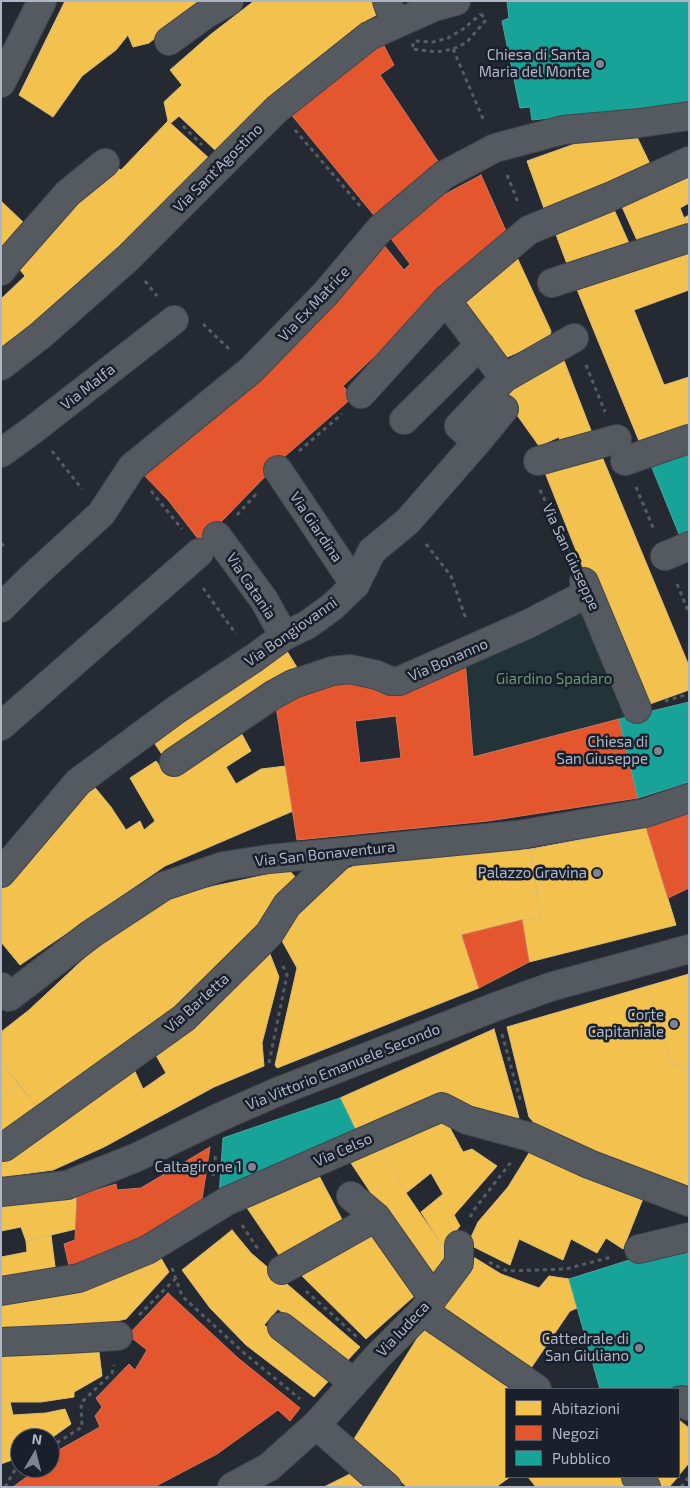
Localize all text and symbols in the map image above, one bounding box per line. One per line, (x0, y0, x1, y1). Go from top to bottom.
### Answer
place label: Chiesa di Santa Maria del Monte (479, 46, 590, 81)
marker: Chiesa di Santa Maria del Monte (594, 58, 606, 70)
street label: Via Sant'Agostino (170, 120, 266, 216)
street label: Via Ex Matrice (275, 263, 353, 345)
street label: Via Malfa (57, 360, 119, 414)
street label: Via Giardina (286, 488, 346, 566)
street label: Via San Giuseppe (538, 501, 604, 613)
street label: Via Catania (222, 550, 280, 622)
street label: Via Bongiovanni (241, 593, 341, 671)
street label: Via Bonanno (405, 634, 491, 686)
park label: Giardino Spadaro (496, 670, 612, 688)
place label: Chiesa di San Giuseppe (556, 733, 648, 768)
marker: Chiesa di San Giuseppe (652, 745, 664, 757)
street label: Via San Bonaventura (254, 838, 396, 870)
place label: Palazzo Gravina (478, 864, 587, 882)
marker: Palazzo Gravina (591, 867, 603, 879)
street label: Via Barletta (161, 969, 233, 1037)
place label: Corte Capitaniale (588, 1006, 664, 1041)
marker: Corte Capitaniale (668, 1018, 680, 1030)
street label: Via Vittorio Emanuele Secondo (243, 1020, 443, 1114)
street label: Via Celso (311, 1129, 375, 1171)
place label: Caltagirone 1 (154, 1158, 242, 1176)
marker: Caltagirone 1 (246, 1161, 258, 1173)
street label: Via Iudeca (373, 1298, 433, 1360)
place label: Cattedrale di San Giuliano (542, 1330, 629, 1365)
marker: Cattedrale di San Giuliano (633, 1342, 645, 1354)
legend (505, 1388, 680, 1478)
text: Abitazioni (552, 1399, 620, 1417)
text: Negozi (552, 1424, 599, 1442)
north arrow (10, 1428, 60, 1478)
text: N (31, 1430, 43, 1448)
text: Pubblico (552, 1449, 610, 1467)

